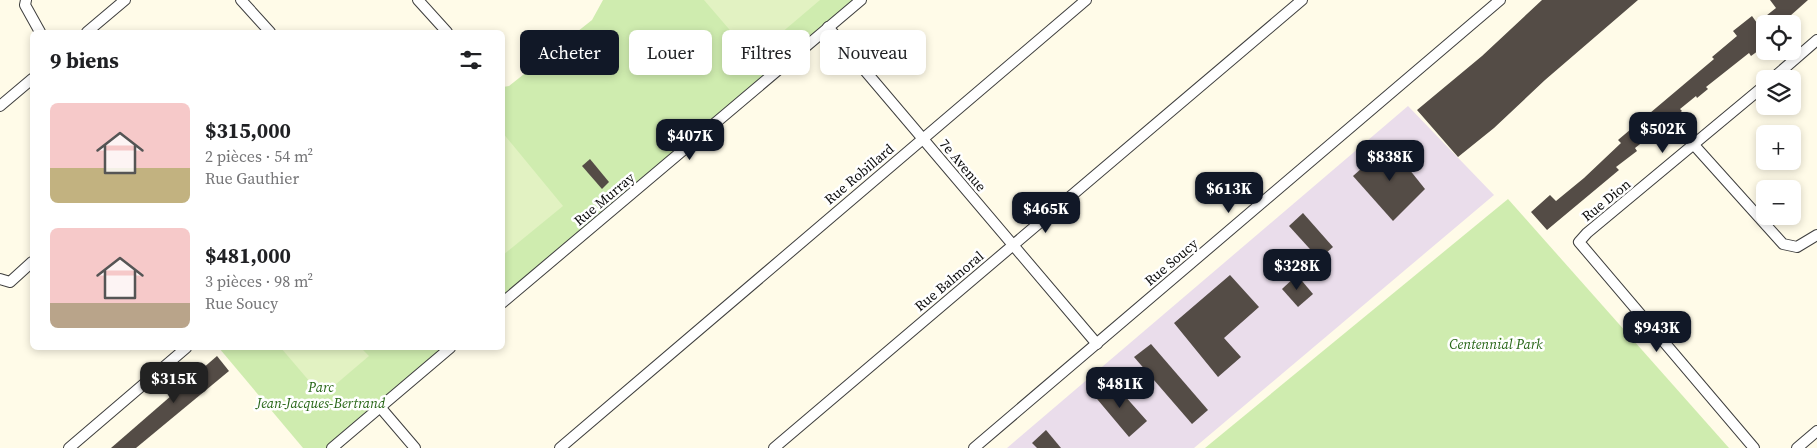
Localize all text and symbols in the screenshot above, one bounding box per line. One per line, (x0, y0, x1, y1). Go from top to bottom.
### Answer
map controls (1756, 15, 1801, 225)
button: locate (1756, 15, 1801, 60)
chip: Acheter (520, 30, 619, 75)
chip: Louer (629, 30, 712, 75)
chip: Filtres (722, 30, 810, 75)
chip: Nouveau (820, 30, 926, 75)
text: 9 biens (50, 46, 119, 75)
icon: filters (457, 46, 485, 74)
button: layers (1756, 70, 1801, 115)
pin: $502K (1628, 112, 1698, 154)
text: $315,000 (205, 116, 291, 145)
text: $502K (1640, 117, 1686, 139)
pin: $407K (655, 119, 725, 161)
icon: home (90, 123, 150, 183)
text: $407K (667, 124, 713, 146)
button: + (1756, 125, 1801, 170)
street label: 7e Avenue (935, 134, 991, 196)
street label: Rue Robillard (820, 139, 898, 209)
pin: $838K (1355, 140, 1425, 182)
text: 2 pièces · 54 m² (205, 145, 313, 167)
text: $838K (1367, 145, 1413, 167)
text: Rue Gauthier (205, 167, 299, 189)
street label: Rue Murray (569, 167, 639, 230)
pin: $613K (1194, 172, 1264, 214)
street label: Rue Dion (1577, 174, 1635, 226)
text: $613K (1206, 177, 1252, 199)
button: − (1756, 180, 1801, 225)
pin: $465K (1011, 192, 1081, 234)
text: $465K (1023, 197, 1069, 219)
street label: Rue Soucy (1140, 233, 1203, 290)
text: $481,000 (205, 241, 291, 270)
street label: Rue Balmoral (910, 246, 988, 316)
icon: home (90, 248, 150, 308)
pin: $328K (1262, 248, 1332, 291)
text: $328K (1274, 254, 1320, 276)
text: 3 pièces · 98 m² (205, 270, 313, 292)
text: Rue Soucy (205, 292, 278, 314)
pin: $943K (1622, 310, 1692, 353)
text: $943K (1634, 316, 1680, 338)
park label: Centennial Park (1449, 334, 1543, 354)
pin: $315K (139, 362, 209, 404)
pin: $481K (1085, 366, 1155, 409)
text: $315K (151, 367, 197, 389)
text: $481K (1097, 372, 1143, 394)
park label: Parc Jean-Jacques-Bertrand (255, 377, 386, 413)

